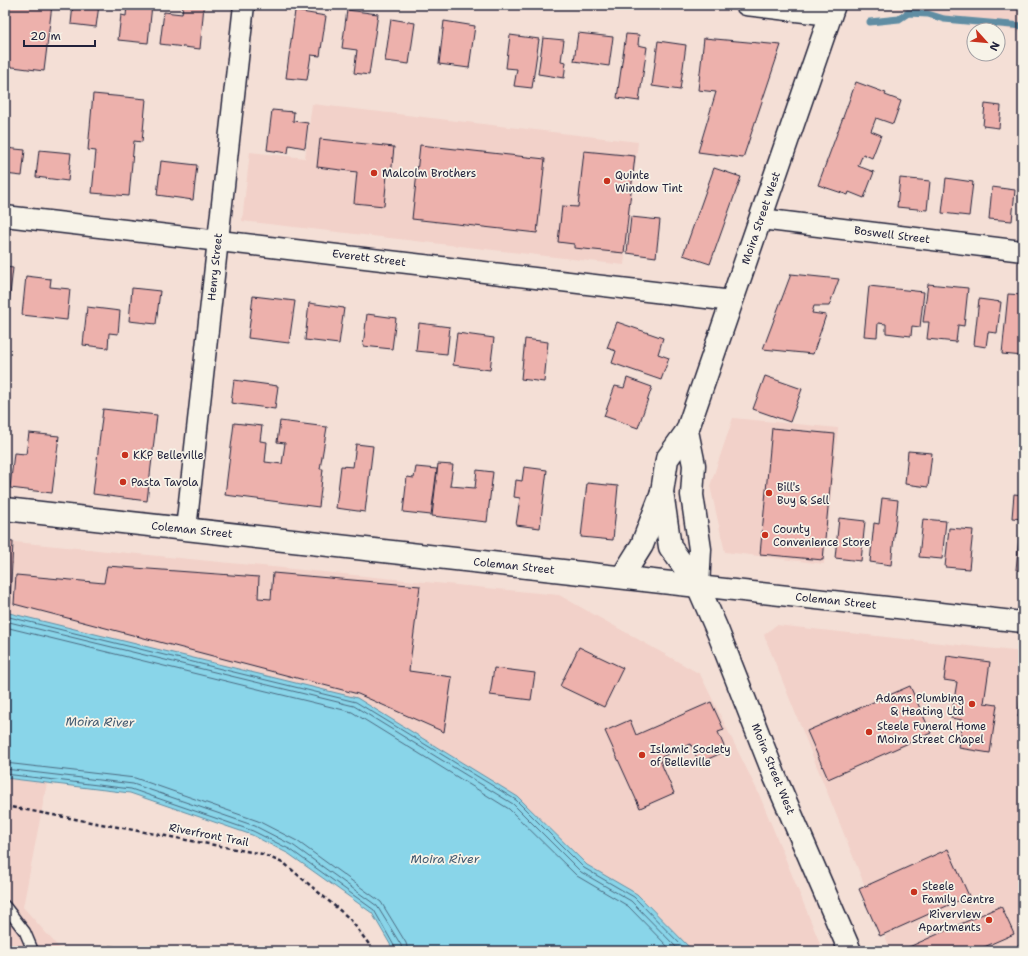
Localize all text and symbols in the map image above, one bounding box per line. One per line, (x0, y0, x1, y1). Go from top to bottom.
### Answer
scale bar (24, 22, 95, 48)
north arrow (966, 22, 1006, 62)
text: 20 m (30, 28, 61, 44)
text: N (986, 39, 1003, 54)
place label: Malcolm Brothers (382, 166, 476, 181)
marker: Malcolm Brothers (369, 168, 379, 178)
place label: Quinte Window Tint (615, 168, 683, 196)
street label: Moira Street West (738, 169, 784, 266)
marker: Quinte Window Tint (602, 176, 612, 186)
street label: Boswell Street (853, 223, 931, 247)
street label: Henry Street (204, 232, 226, 302)
street label: Everett Street (331, 246, 407, 270)
place label: KKP Belleville (133, 448, 204, 463)
marker: KKP Belleville (120, 450, 130, 460)
place label: Pasta Tavola (131, 475, 199, 490)
marker: Pasta Tavola (118, 477, 128, 487)
place label: Bill's Buy & Sell (777, 480, 830, 508)
marker: Bill's Buy & Sell (764, 488, 774, 498)
street label: Coleman Street (151, 518, 234, 542)
place label: County Convenience Store (773, 522, 870, 550)
marker: County Convenience Store (760, 530, 770, 540)
street label: Coleman Street (473, 554, 556, 578)
street label: Coleman Street (795, 589, 878, 613)
place label: Adams Plumbing & Heating Ltd (876, 691, 964, 719)
marker: Adams Plumbing & Heating Ltd (967, 699, 977, 709)
water label: Moira River (65, 713, 135, 731)
place label: Steele Funeral Home Moira Street Chapel (877, 719, 986, 747)
street label: Moira Street West (748, 721, 798, 817)
marker: Steele Funeral Home Moira Street Chapel (864, 727, 874, 737)
place label: Islamic Society of Belleville (650, 742, 731, 770)
marker: Islamic Society of Belleville (637, 750, 647, 760)
street label: Riverfront Trail (168, 820, 251, 850)
water label: Moira River (411, 851, 480, 867)
place label: Steele Family Centre (922, 879, 995, 907)
marker: Steele Family Centre (909, 887, 919, 897)
place label: Riverview Apartments (918, 907, 981, 935)
marker: Riverview Apartments (984, 915, 994, 925)

